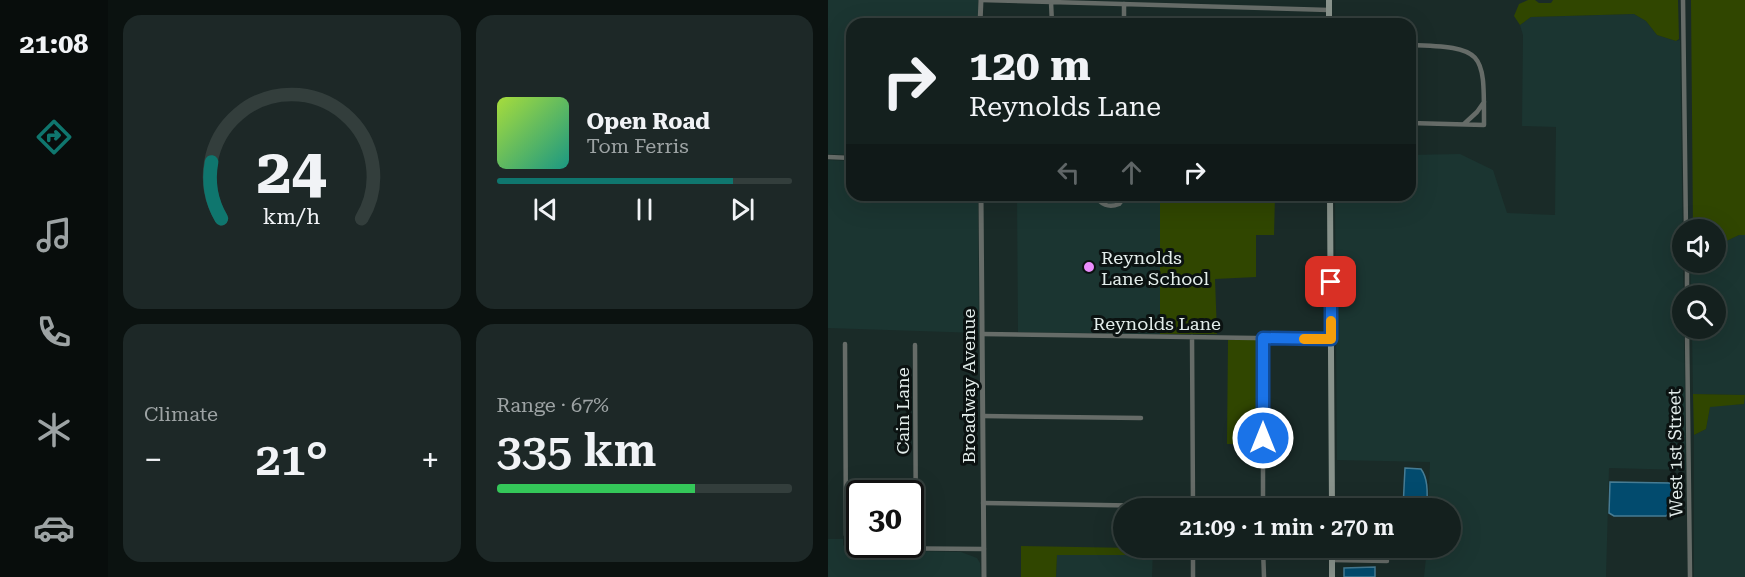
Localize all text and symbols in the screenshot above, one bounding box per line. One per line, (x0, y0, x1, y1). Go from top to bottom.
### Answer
text: 21:08 (20, 28, 88, 60)
text: 120 m (969, 41, 1091, 90)
icon: right (870, 42, 948, 120)
text: Reynolds Lane (969, 91, 1161, 123)
text: Open Road (587, 109, 710, 134)
icon: directions (33, 116, 75, 158)
text: Tom Ferris (587, 134, 689, 158)
text: 24 (257, 135, 327, 208)
icon: left (1052, 156, 1085, 189)
icon: ahead (1115, 156, 1148, 189)
icon: right (1178, 156, 1211, 189)
icon: previous (529, 193, 562, 226)
icon: pause (628, 193, 661, 226)
icon: next (726, 193, 759, 226)
text: km/h (263, 204, 321, 229)
icon: music (33, 214, 75, 256)
map controls (1672, 219, 1726, 339)
button: sound (1672, 219, 1726, 273)
place label: Reynolds Lane School (1101, 247, 1209, 289)
pin (1305, 256, 1356, 307)
marker: Reynolds Lane School (1082, 260, 1096, 274)
icon: arrive (1314, 265, 1347, 298)
button: search (1672, 285, 1726, 339)
street label: Broadway Avenue (958, 308, 979, 463)
icon: phone (33, 311, 75, 353)
street label: Reynolds Lane (1093, 313, 1221, 334)
street label: Cain Lane (892, 367, 913, 455)
street label: West 1st Street (1663, 388, 1687, 518)
text: Range · 67% (497, 393, 609, 417)
text: Climate (144, 402, 218, 426)
position arrow (1231, 406, 1295, 470)
icon: climate (33, 409, 75, 451)
text: 335 km (497, 424, 656, 477)
text: 21° (255, 433, 328, 486)
text: − (144, 440, 162, 479)
text: + (421, 440, 439, 479)
speed limit sign: 30 (846, 480, 924, 558)
icon: car (33, 507, 75, 549)
text: 21:09 · 1 min · 270 m (1180, 515, 1394, 540)

